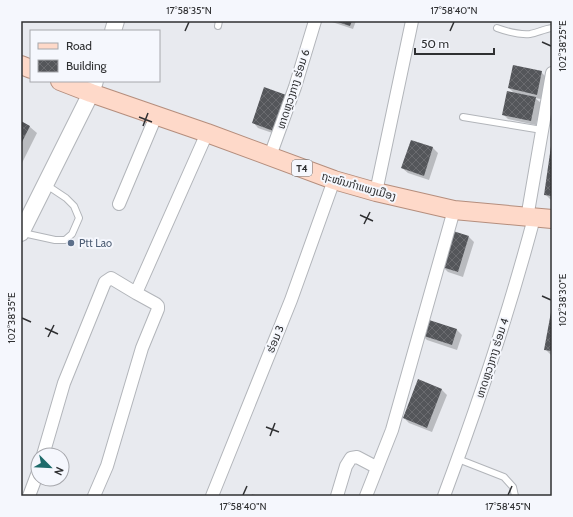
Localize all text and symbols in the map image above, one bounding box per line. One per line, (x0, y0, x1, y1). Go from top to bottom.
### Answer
text: 17°58'35"N (166, 4, 212, 17)
text: 17°58'40"N (430, 4, 478, 17)
text: 102°38'25"E (556, 20, 569, 72)
legend (30, 30, 160, 82)
scale bar (415, 30, 494, 56)
text: 50 m (421, 36, 449, 51)
text: Road (66, 38, 92, 53)
street label: ທາດຫຼວງກາງ ຮ່ອມ 6 (274, 47, 312, 131)
text: Building (66, 58, 108, 73)
road number: T4 (292, 160, 312, 176)
street label: ຖະໜົນກຳແພງເມືອງ (320, 169, 398, 203)
place label: Ptt Lao (79, 236, 112, 250)
marker: Ptt Lao (66, 238, 76, 248)
text: 102°38'30"E (556, 273, 569, 326)
text: 102°38'35"E (5, 292, 18, 344)
street label: ທາດຫຼວງກາງ ຮ່ອມ 4 (473, 316, 512, 400)
street label: ຮ່ອມ 3 (263, 323, 287, 355)
north arrow (30, 447, 70, 487)
text: N (51, 465, 67, 477)
text: 17°58'40"N (219, 500, 267, 513)
text: 17°58'45"N (485, 500, 531, 513)

